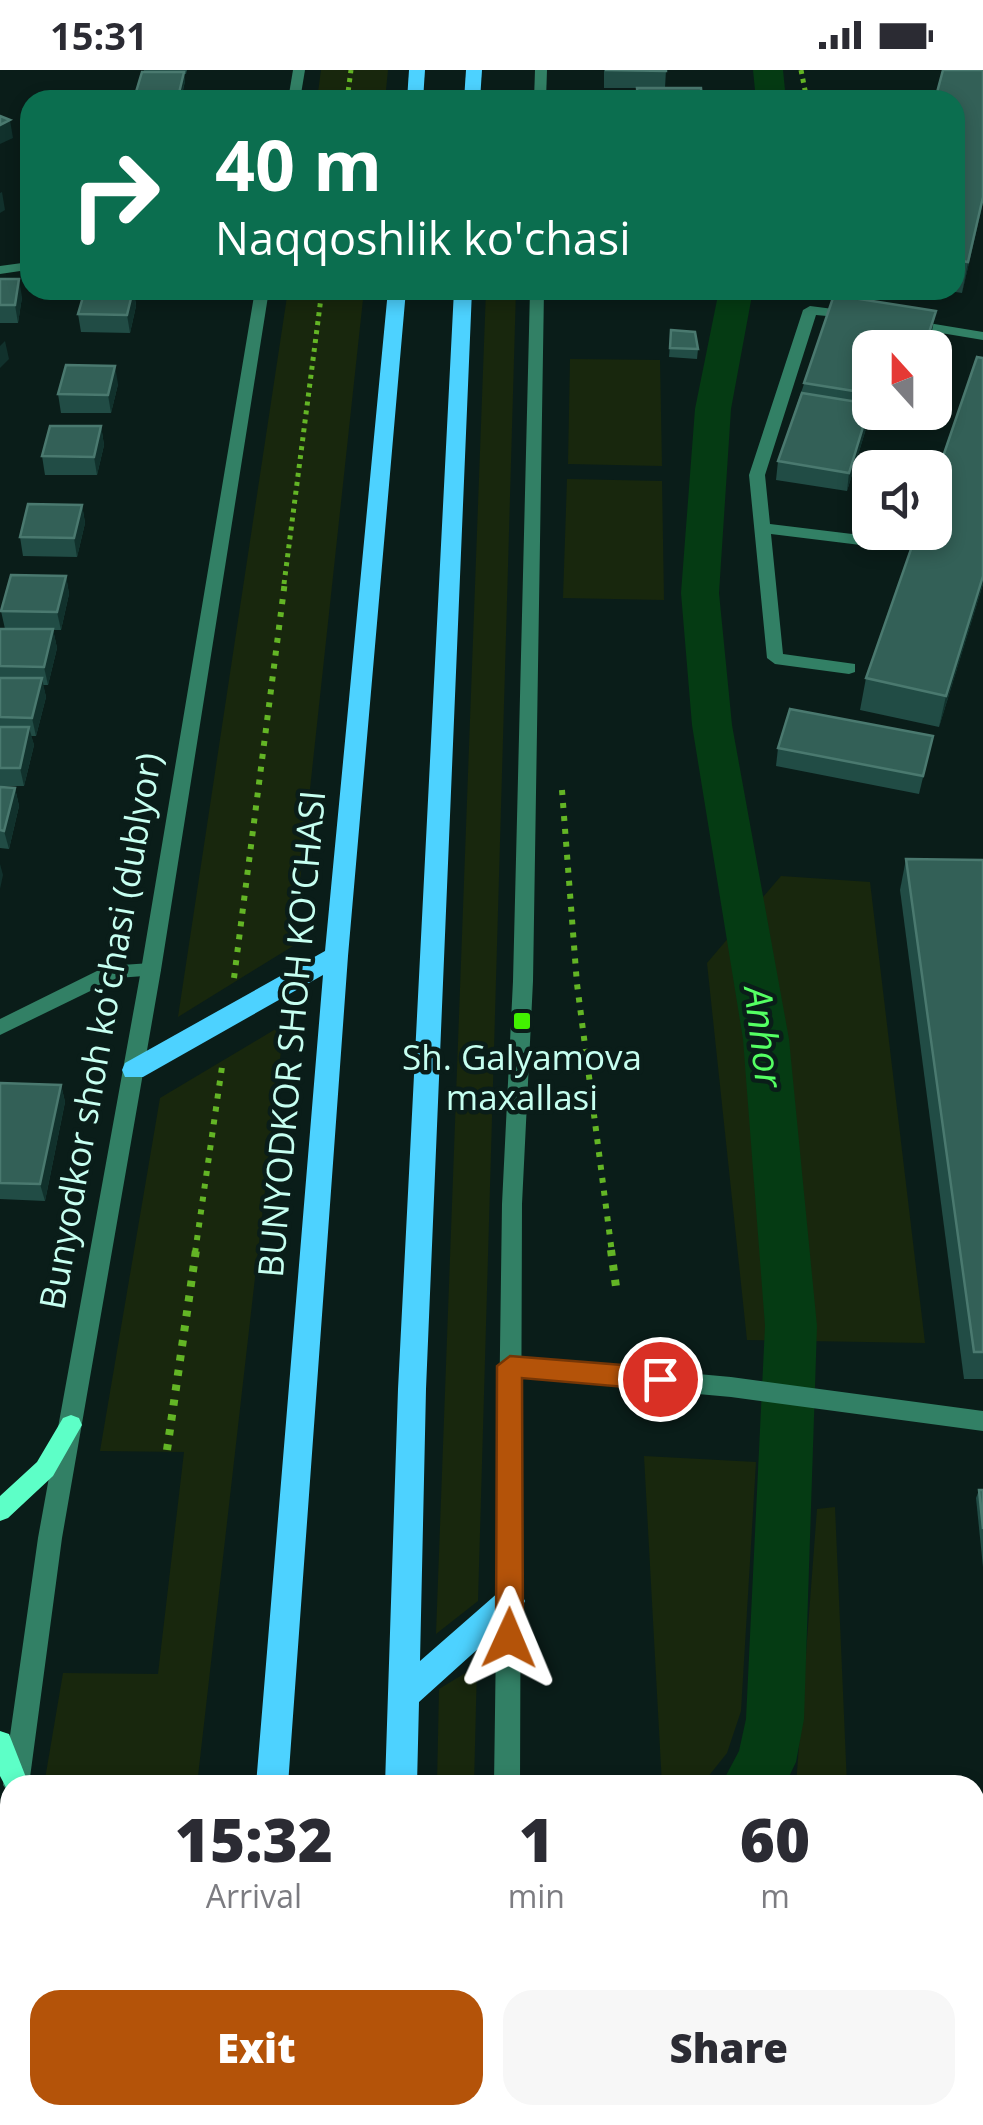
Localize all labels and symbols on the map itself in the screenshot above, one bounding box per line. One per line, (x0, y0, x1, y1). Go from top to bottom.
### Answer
north arrow (852, 330, 952, 430)
street label: Bunyodkor shoh koʻchasi (dublyor) (27, 749, 172, 1313)
street label: BUNYODKOR SHOH KO'CHASI (246, 789, 335, 1279)
water label: Anhor (733, 980, 797, 1092)
marker: Sh. Galyamova maxallasi (511, 1010, 533, 1032)
place label: Sh. Galyamova maxallasi (402, 1033, 642, 1120)
pin (618, 1337, 703, 1422)
position arrow (457, 1586, 561, 1690)

